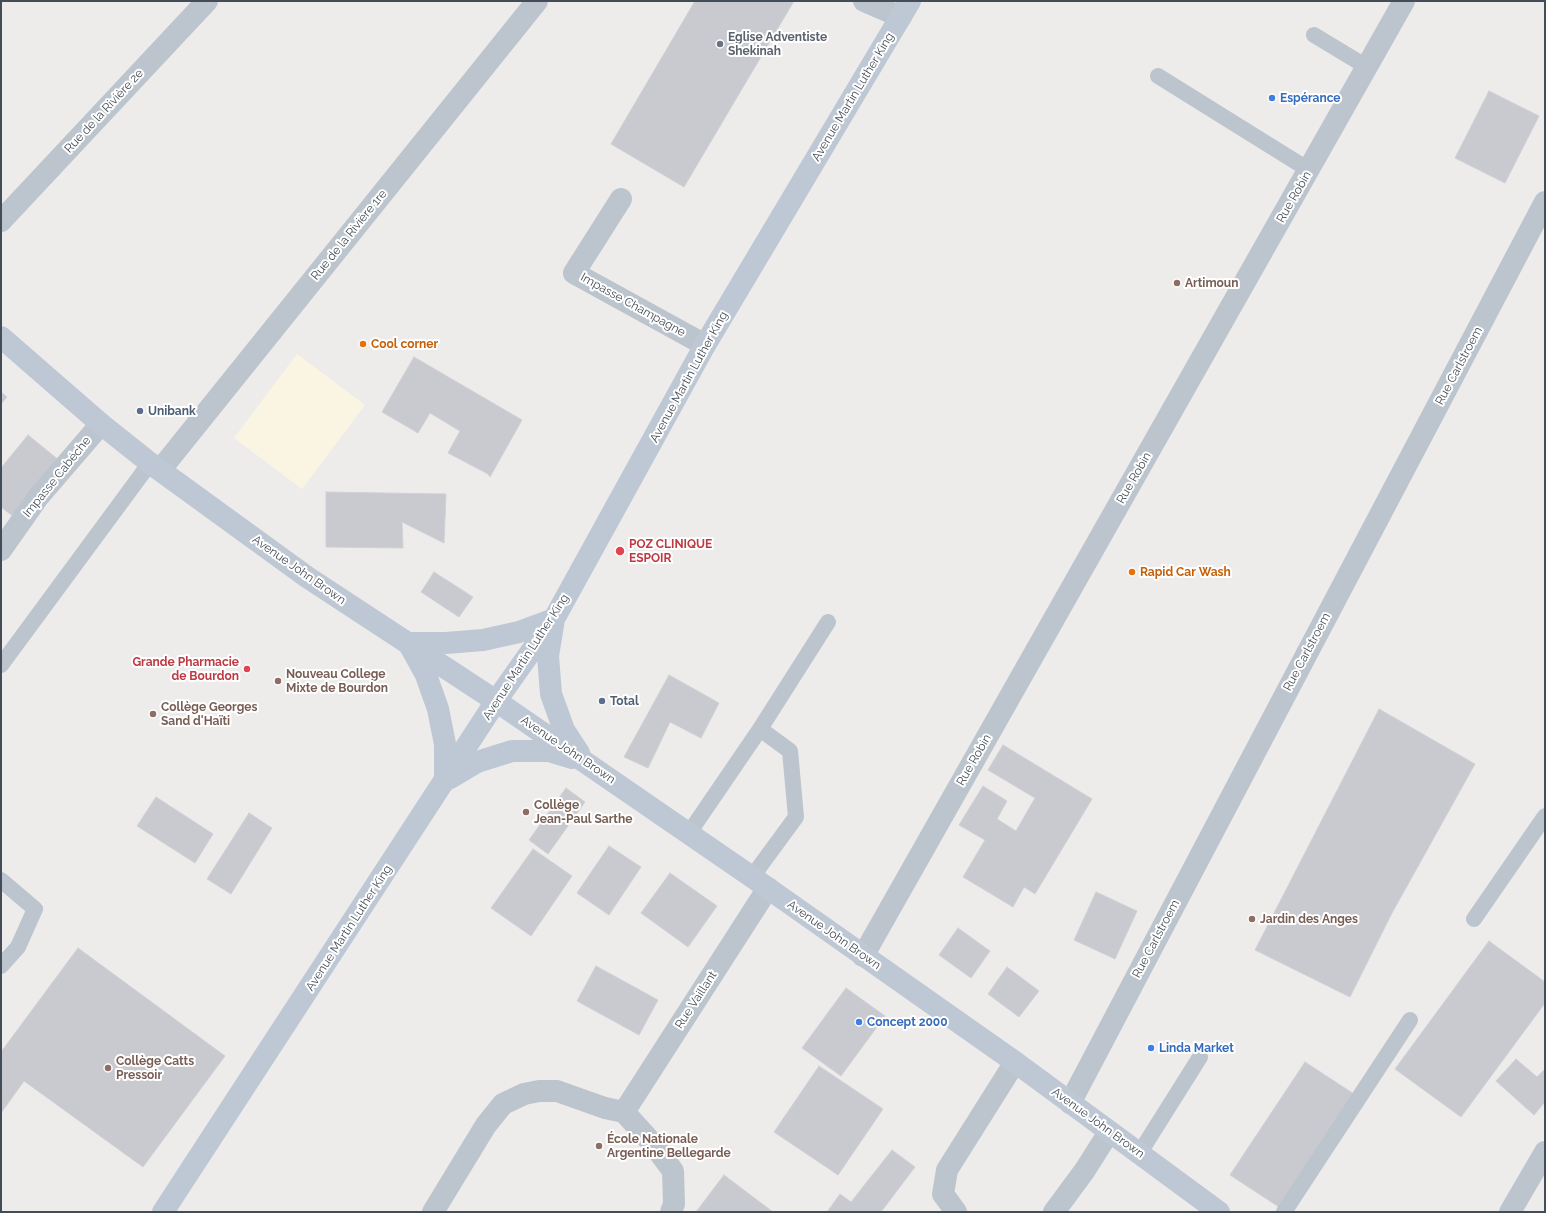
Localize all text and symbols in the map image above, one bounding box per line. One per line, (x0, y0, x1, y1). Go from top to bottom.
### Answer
place label: Eglise Adventiste Shekinah (728, 30, 827, 58)
street label: Avenue Martin Luther King (809, 30, 897, 164)
marker: Eglise Adventiste Shekinah (715, 39, 725, 49)
street label: Rue de la Rivière 2e (61, 66, 147, 156)
place label: Espérance (1280, 91, 1341, 105)
marker: Espérance (1267, 93, 1277, 103)
street label: Rue Robin (1274, 169, 1314, 225)
street label: Rue de la Rivière 1re (308, 187, 390, 283)
street label: Impasse Champagne (578, 270, 688, 340)
place label: Artimoun (1185, 276, 1238, 290)
marker: Artimoun (1172, 278, 1182, 288)
street label: Avenue Martin Luther King (647, 309, 731, 445)
street label: Rue Carlstroem (1432, 325, 1486, 407)
place label: Cool corner (371, 337, 438, 351)
marker: Cool corner (358, 339, 368, 349)
place label: Unibank (148, 404, 196, 418)
marker: Unibank (135, 406, 145, 416)
street label: Impasse Cabéche (20, 434, 94, 520)
street label: Rue Robin (1114, 450, 1154, 506)
street label: Avenue John Brown (250, 532, 348, 608)
place label: POZ CLINIQUE ESPOIR (629, 537, 712, 565)
marker: POZ CLINIQUE ESPOIR (614, 545, 626, 557)
place label: Rapid Car Wash (1140, 565, 1231, 579)
marker: Rapid Car Wash (1127, 567, 1137, 577)
street label: Avenue Martin Luther King (480, 591, 572, 723)
street label: Rue Carlstroem (1280, 611, 1334, 693)
place label: Grande Pharmacie de Bourdon (132, 655, 239, 683)
marker: Grande Pharmacie de Bourdon (242, 664, 252, 674)
place label: Nouveau College Mixte de Bourdon (286, 667, 388, 695)
marker: Nouveau College Mixte de Bourdon (273, 676, 283, 686)
place label: Total (610, 694, 639, 708)
marker: Total (597, 696, 607, 706)
place label: Collège Georges Sand d'Haïti (161, 700, 257, 728)
marker: Collège Georges Sand d'Haïti (148, 709, 158, 719)
street label: Avenue John Brown (518, 713, 618, 787)
street label: Rue Robin (954, 732, 994, 788)
place label: Collège Jean-Paul Sarthe (534, 798, 632, 826)
marker: Collège Jean-Paul Sarthe (521, 807, 531, 817)
street label: Avenue Martin Luther King (303, 862, 395, 994)
street label: Avenue John Brown (785, 897, 883, 973)
street label: Rue Carlstroem (1129, 898, 1183, 980)
place label: Jardin des Anges (1260, 912, 1358, 926)
marker: Jardin des Anges (1247, 914, 1257, 924)
street label: Rue Vaillant (672, 969, 720, 1031)
place label: Concept 2000 (867, 1015, 948, 1029)
marker: Concept 2000 (854, 1017, 864, 1027)
place label: Linda Market (1159, 1041, 1234, 1055)
marker: Linda Market (1146, 1043, 1156, 1053)
place label: Collège Catts Pressoir (116, 1054, 194, 1082)
marker: Collège Catts Pressoir (103, 1063, 113, 1073)
street label: Avenue John Brown (1049, 1085, 1147, 1161)
place label: École Nationale Argentine Bellegarde (607, 1132, 731, 1160)
marker: École Nationale Argentine Bellegarde (594, 1141, 604, 1151)

